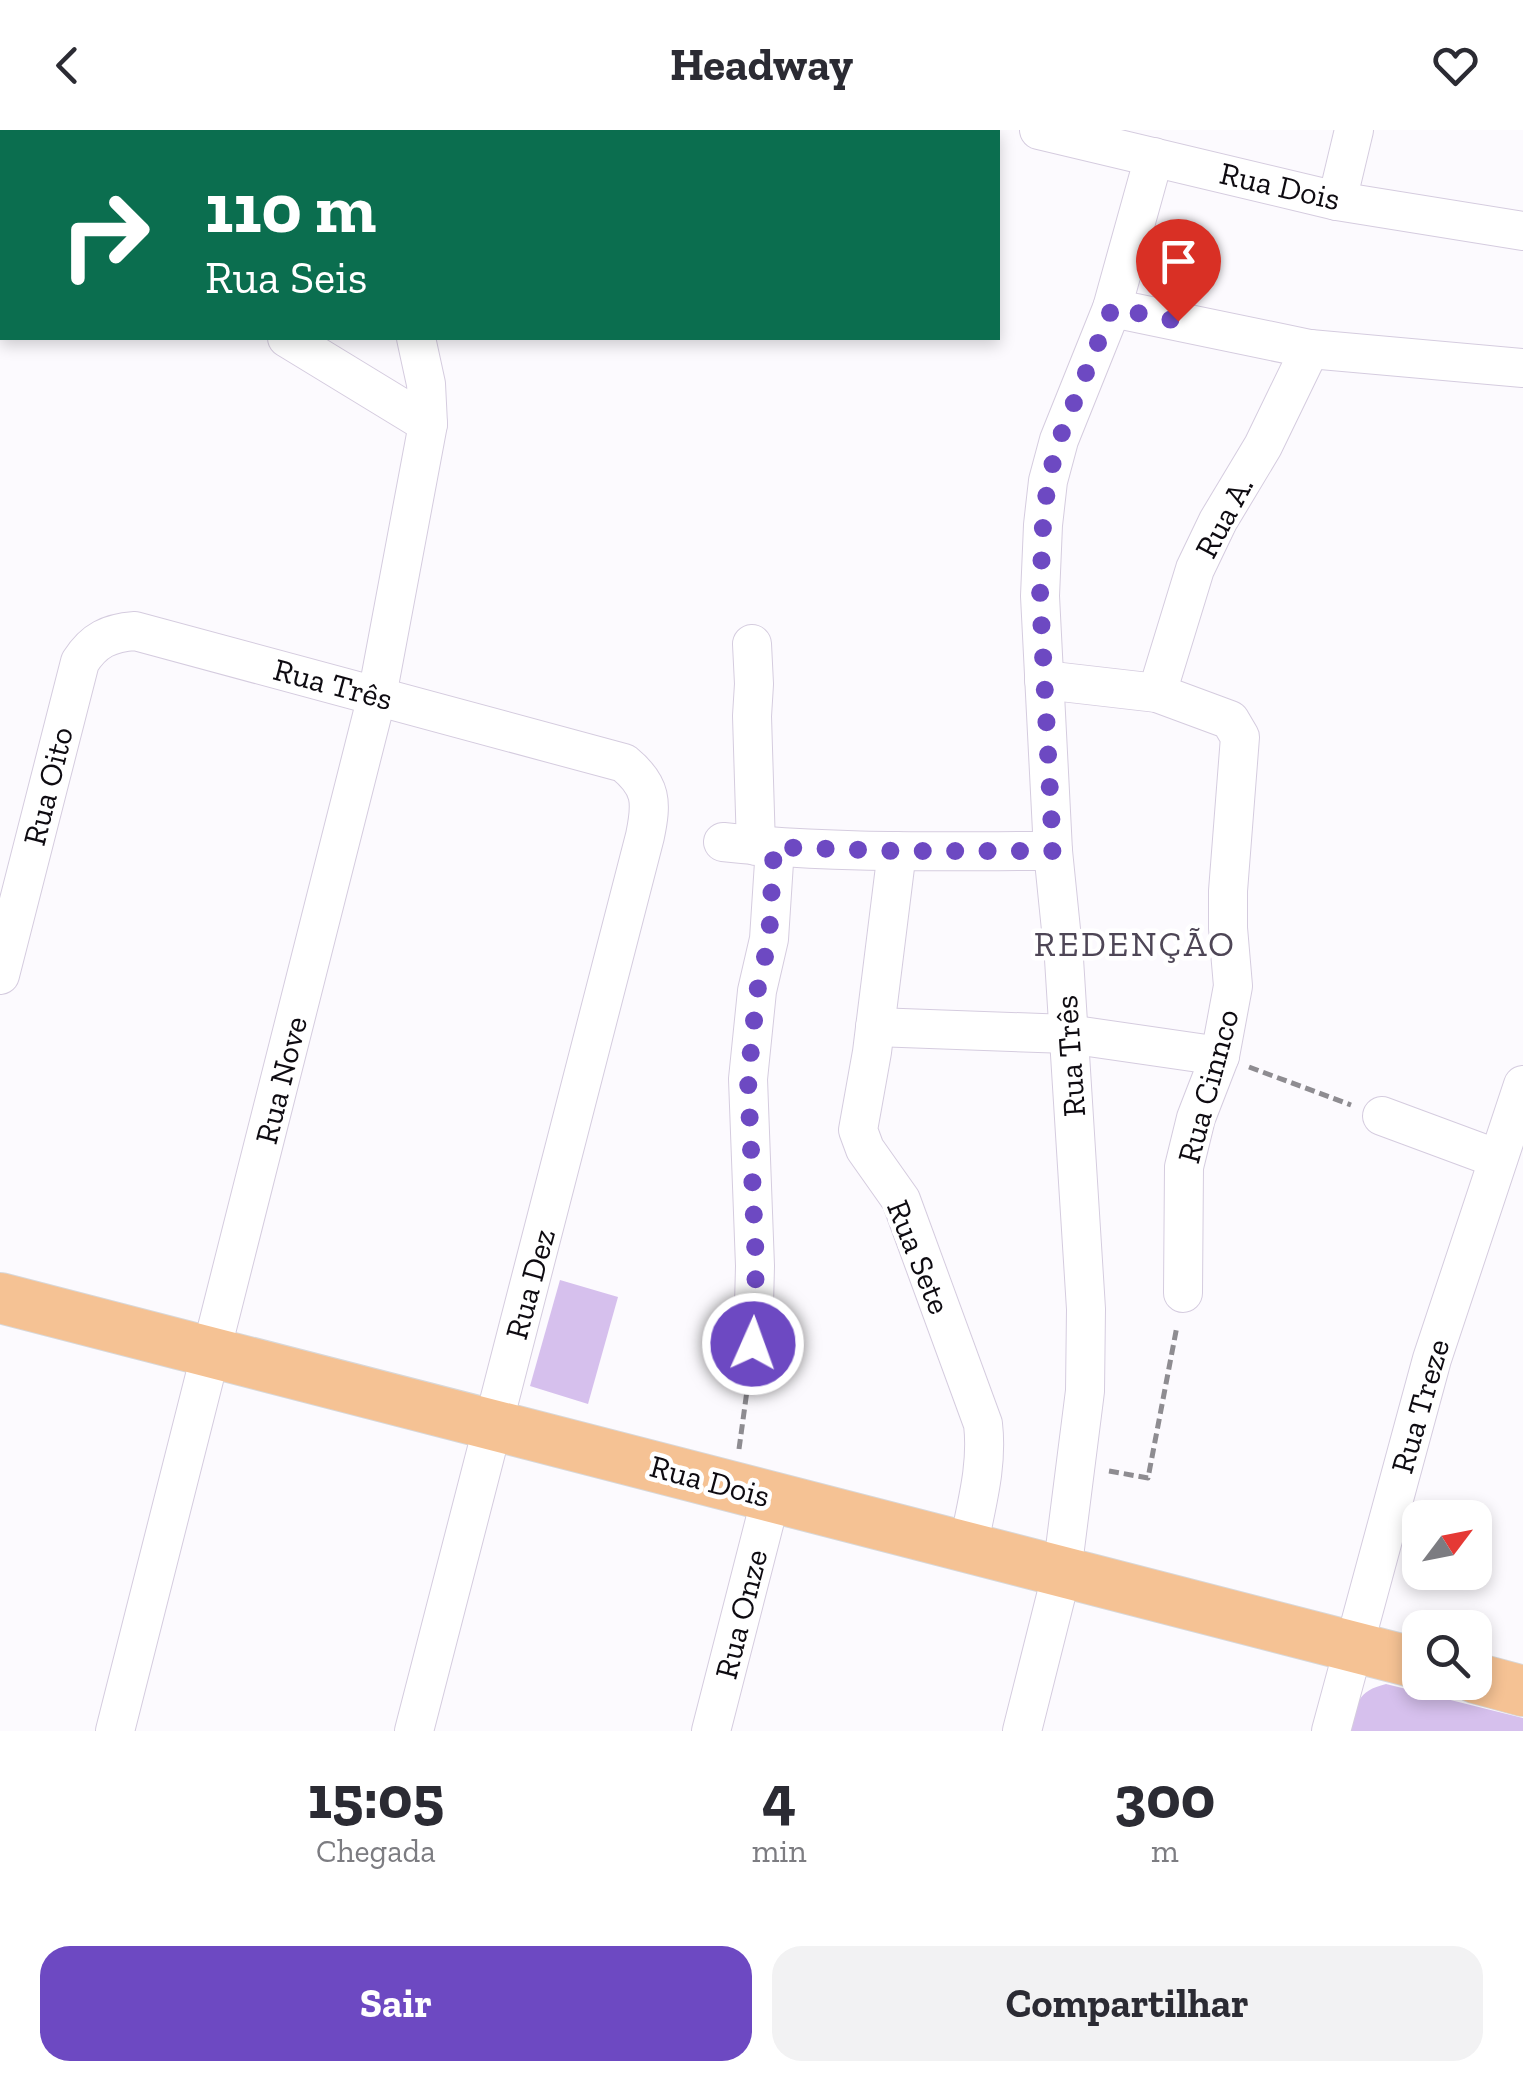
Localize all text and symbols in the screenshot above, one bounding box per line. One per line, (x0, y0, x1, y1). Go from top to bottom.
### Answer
icon: back (40, 38, 95, 93)
text: Headway (670, 38, 853, 92)
icon: heart (1428, 38, 1483, 93)
street label: Rua Dois (1216, 154, 1344, 218)
text: 110 m (205, 166, 376, 250)
icon: right (40, 170, 170, 300)
pin (1136, 219, 1221, 322)
icon: arrive (1151, 234, 1206, 289)
text: Rua Seis (205, 251, 367, 305)
street label: Rua A. (1187, 470, 1261, 564)
street label: Rua Três (269, 650, 397, 718)
street label: Rua Oito (15, 723, 81, 849)
district label: REDENÇÃO (1034, 923, 1236, 965)
street label: Rua Três (1047, 994, 1093, 1118)
street label: Rua Cinnco (1169, 1005, 1247, 1167)
street label: Rua Nove (247, 1012, 315, 1148)
street label: Rua Sete (879, 1195, 959, 1319)
street label: Rua Dez (497, 1225, 563, 1343)
position arrow (701, 1292, 805, 1396)
street label: Rua Treze (1383, 1335, 1457, 1477)
street label: Rua Dois (646, 1447, 774, 1515)
north arrow (1402, 1500, 1492, 1590)
map controls (1402, 1500, 1492, 1700)
street label: Rua Onze (707, 1545, 775, 1683)
button: search (1402, 1610, 1492, 1700)
text: 15:05 (308, 1761, 444, 1833)
text: 4 (762, 1761, 796, 1833)
text: 300 (1114, 1761, 1215, 1833)
text: Chegada (316, 1832, 436, 1870)
text: min (752, 1832, 807, 1870)
text: m (1151, 1832, 1179, 1870)
button: Sair (40, 1946, 752, 2061)
button: Compartilhar (772, 1946, 1483, 2061)

